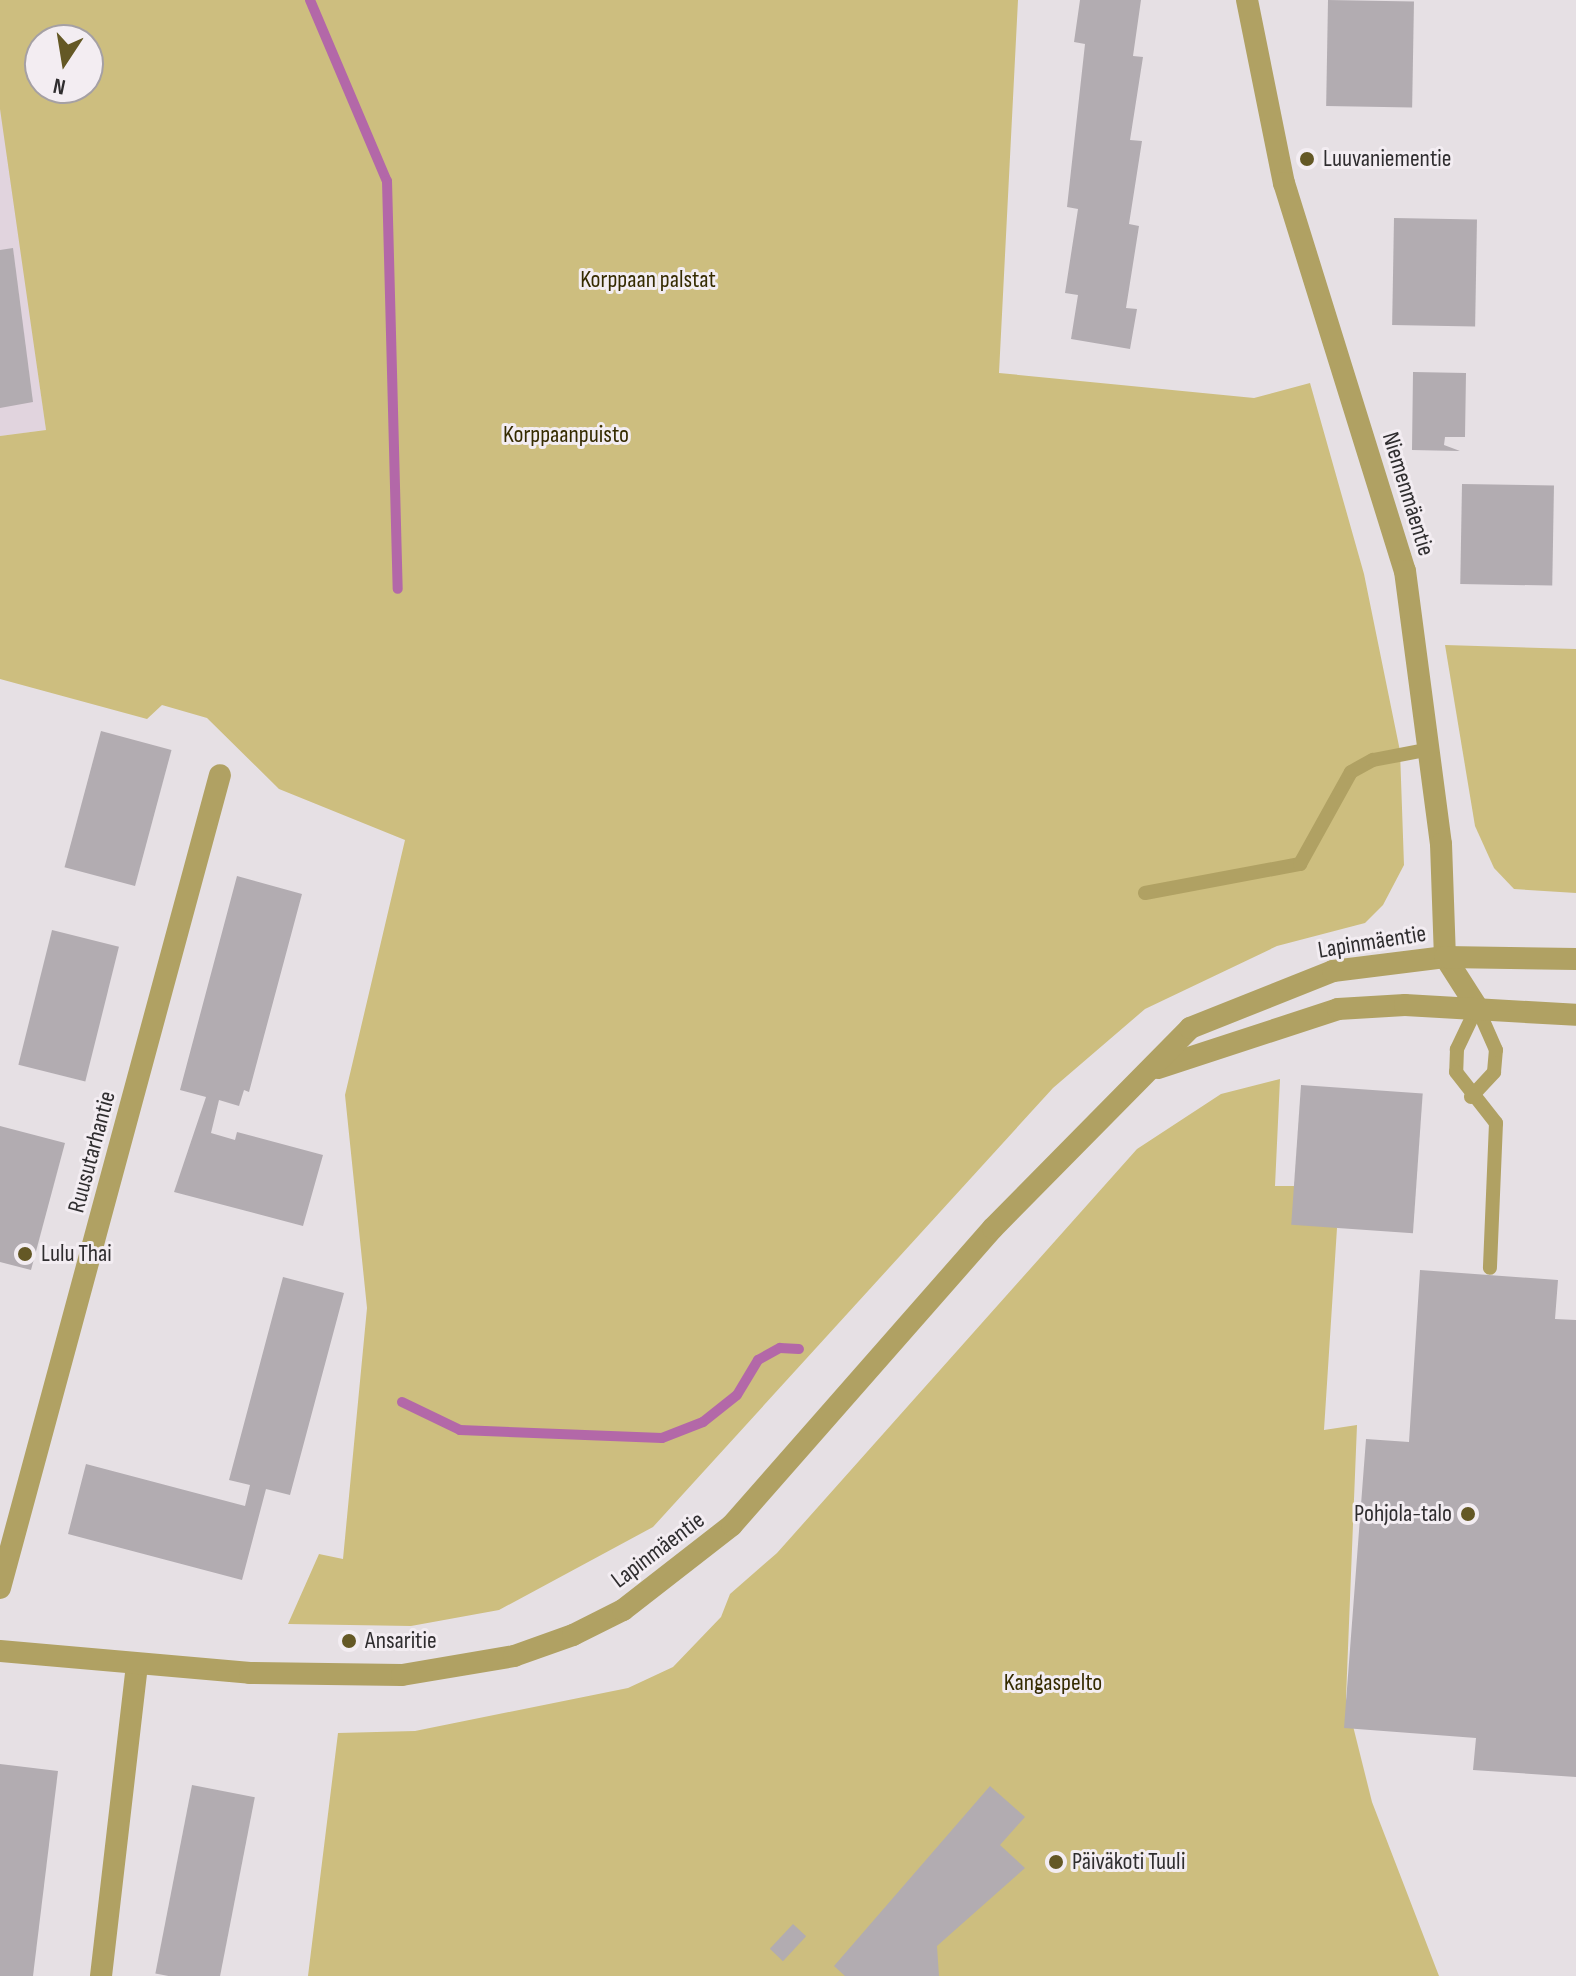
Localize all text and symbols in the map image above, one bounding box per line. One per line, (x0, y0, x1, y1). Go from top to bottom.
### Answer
north arrow (24, 24, 104, 104)
text: N (51, 72, 68, 100)
place label: Luuvaniementie (1323, 145, 1451, 173)
marker: Luuvaniementie (1298, 150, 1316, 168)
park label: Korppaan palstat (580, 266, 716, 294)
park label: Korppaanpuisto (503, 421, 629, 449)
street label: Niemenmäentie (1376, 429, 1440, 559)
street label: Lapinmäentie (1316, 919, 1428, 965)
street label: Ruusutarhantie (62, 1088, 122, 1216)
place label: Lulu Thai (41, 1240, 112, 1268)
marker: Lulu Thai (16, 1245, 34, 1263)
place label: Pohjola-talo (1354, 1500, 1452, 1528)
marker: Pohjola-talo (1459, 1505, 1477, 1523)
street label: Lapinmäentie (606, 1506, 710, 1594)
place label: Ansaritie (365, 1627, 437, 1655)
marker: Ansaritie (340, 1632, 358, 1650)
park label: Kangaspelto (1004, 1669, 1102, 1697)
place label: Päiväkoti Tuuli (1072, 1848, 1186, 1876)
marker: Päiväkoti Tuuli (1047, 1853, 1065, 1871)

